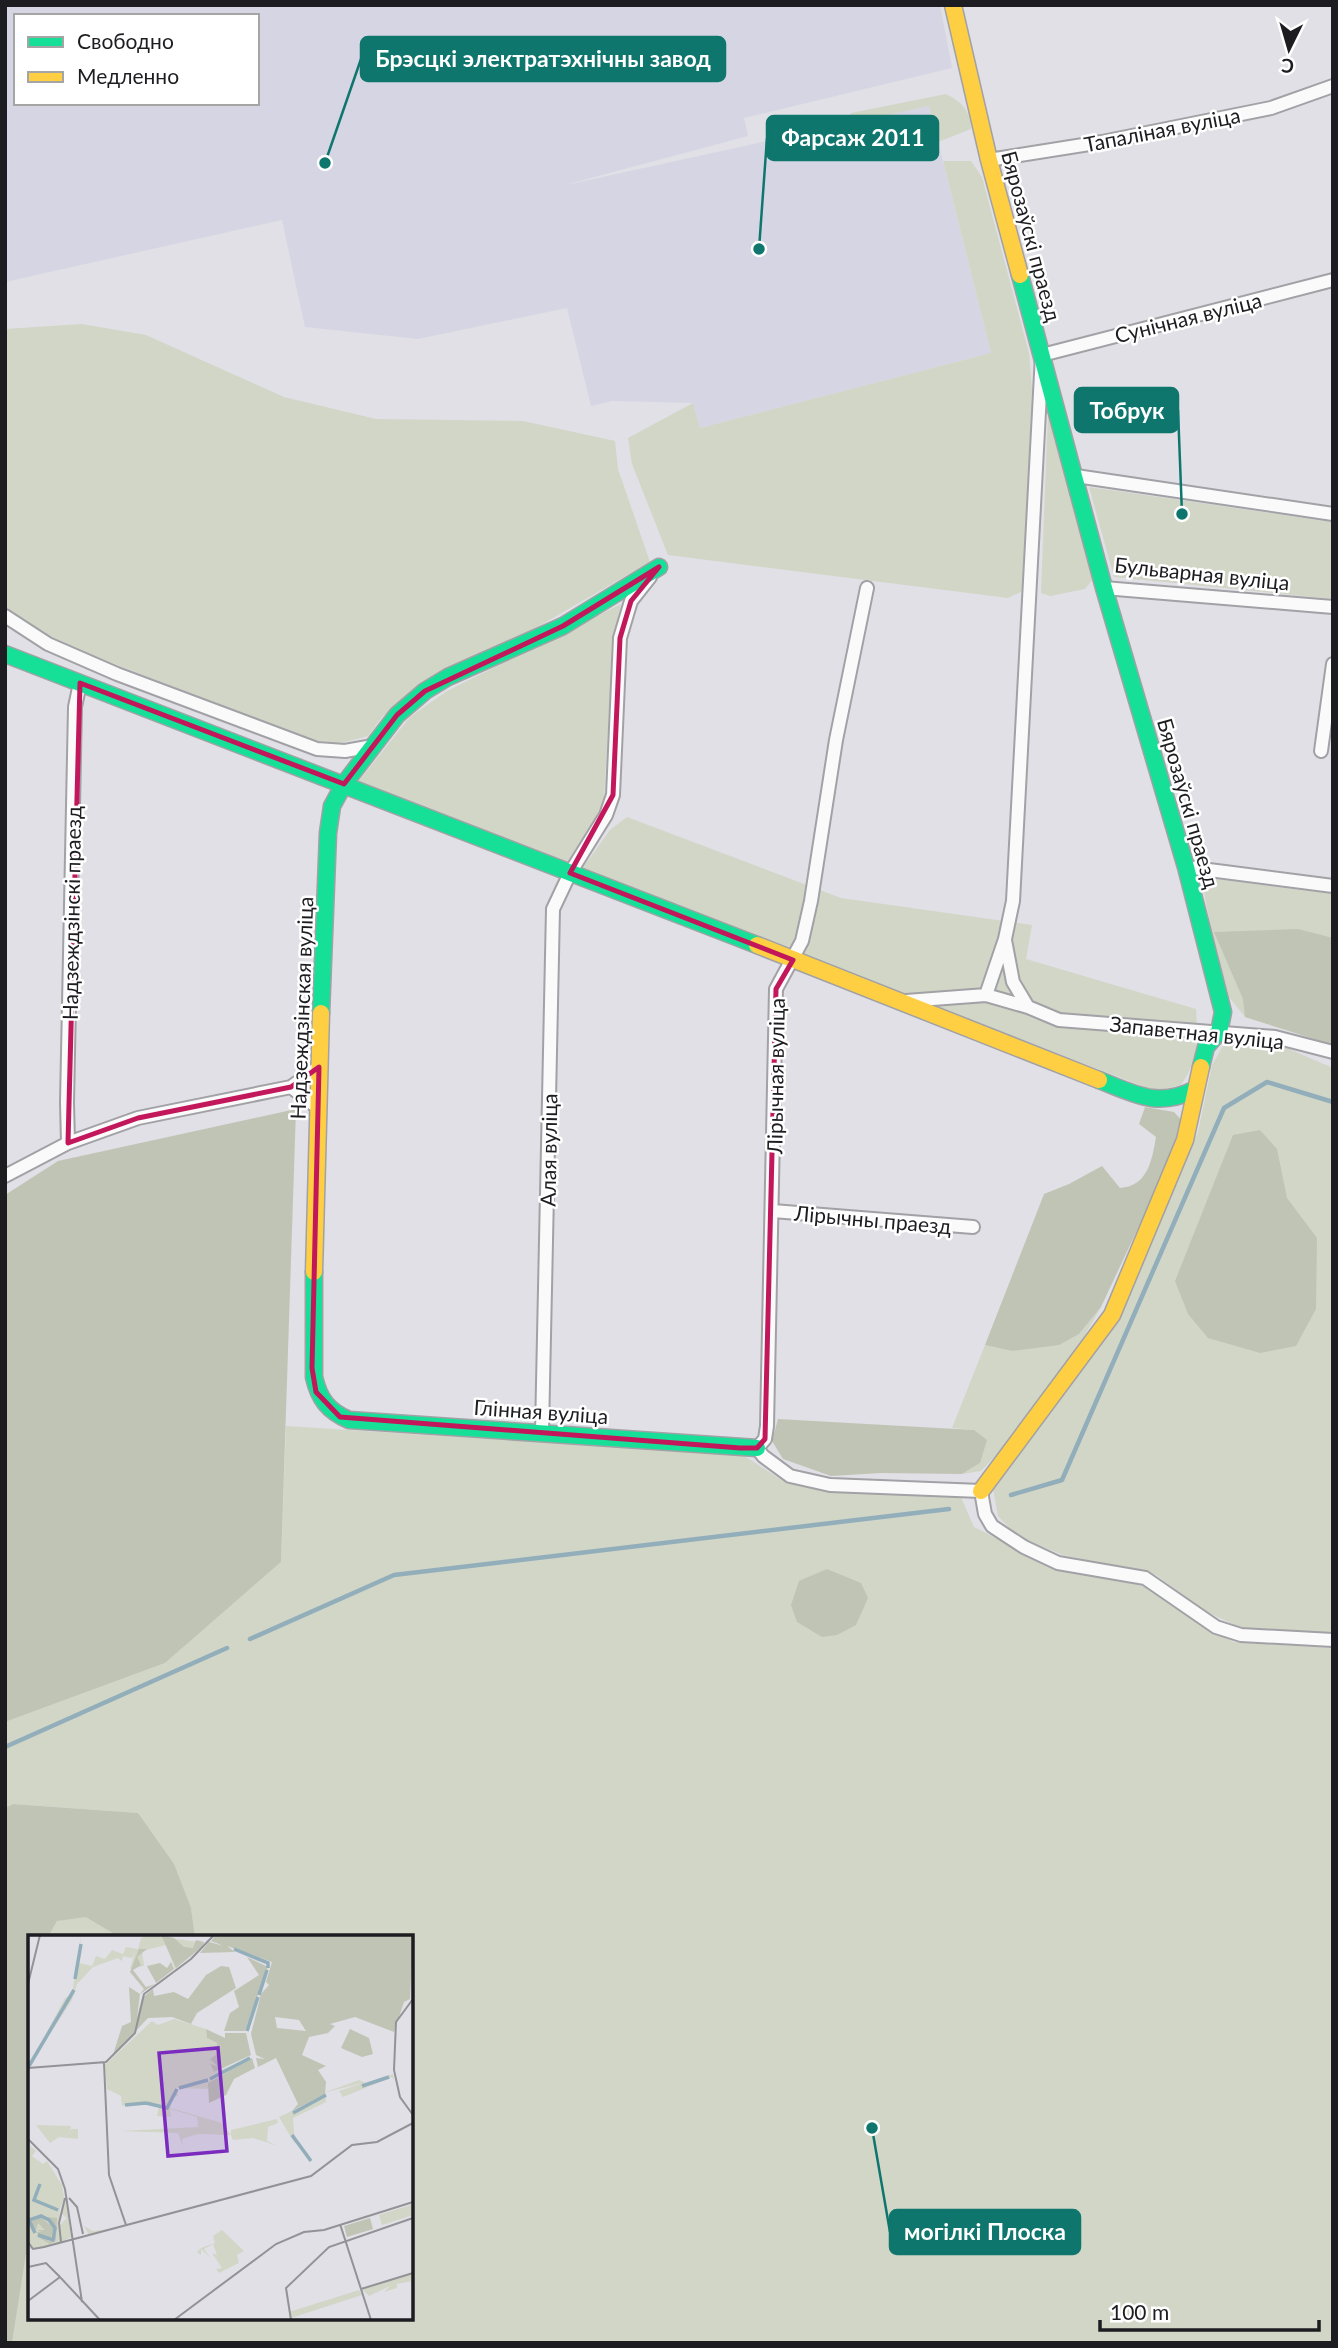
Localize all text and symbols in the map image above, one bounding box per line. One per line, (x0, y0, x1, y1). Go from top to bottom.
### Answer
legend (14, 14, 259, 105)
north arrow (1254, 14, 1324, 84)
text: Свободно (77, 28, 174, 53)
callout: Брэсцкі электратэхнічны завод (361, 37, 725, 81)
text: Брэсцкі электратэхнічны завод (375, 44, 711, 72)
text: С (1280, 54, 1295, 78)
text: Медленно (77, 63, 179, 88)
street label: Тапаліная вуліца (1082, 102, 1242, 156)
callout: Фарсаж 2011 (767, 116, 938, 160)
text: Фарсаж 2011 (781, 123, 925, 151)
street label: Бярозаўскі праезд (997, 148, 1067, 324)
street label: Сунічная вуліца (1112, 287, 1264, 347)
callout: Тобрук (1075, 388, 1178, 432)
text: Тобрук (1089, 396, 1165, 424)
street label: Бульварная вуліца (1113, 551, 1291, 595)
street label: Бярозаўскі праезд (1153, 715, 1225, 891)
street label: Надзеждзінскі праезд (57, 806, 85, 1020)
street label: Надзеждзінская вуліца (285, 896, 317, 1120)
street label: Лірычная вуліца (761, 998, 789, 1155)
street label: Запаветная вуліца (1109, 1010, 1285, 1054)
street label: Алая вуліца (535, 1093, 561, 1207)
street label: Лірычны праезд (792, 1200, 953, 1238)
street label: Глінная вуліца (473, 1394, 609, 1428)
inset map (28, 1935, 413, 2320)
callout: могілкі Плоска (890, 2210, 1080, 2254)
text: могілкі Плоска (904, 2217, 1066, 2245)
scale bar (1100, 2288, 1319, 2332)
text: 100 m (1110, 2299, 1169, 2324)

